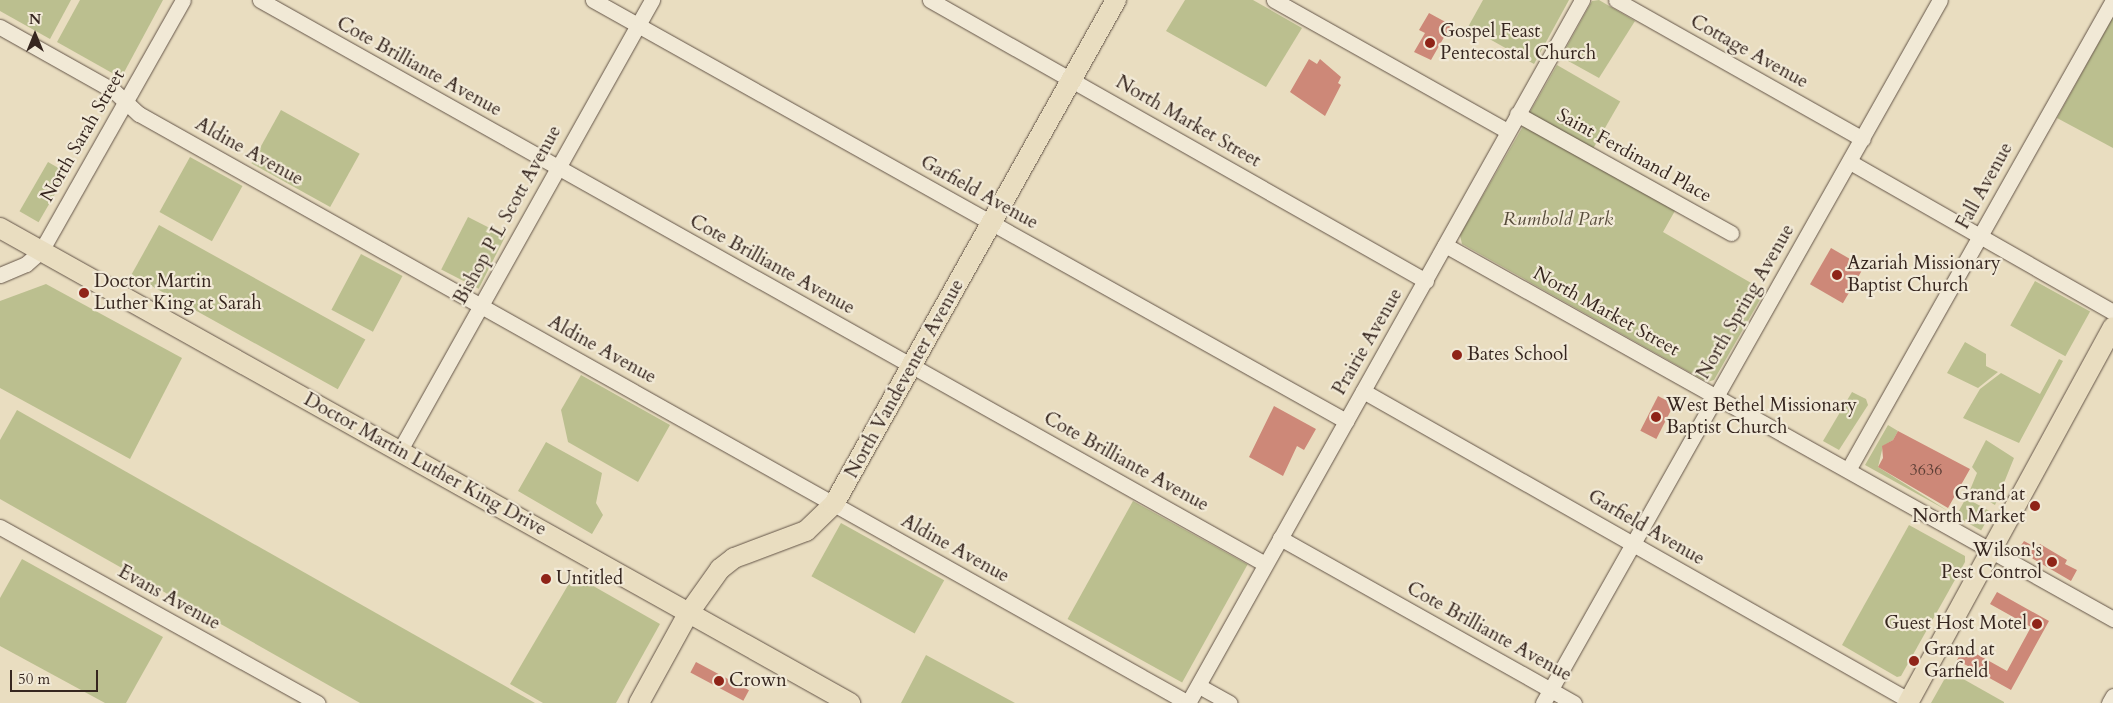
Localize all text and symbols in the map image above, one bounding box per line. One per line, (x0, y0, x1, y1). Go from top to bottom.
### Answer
north arrow (10, 10, 60, 60)
text: N (29, 10, 41, 29)
street label: Cottage Avenue (1686, 10, 1812, 94)
street label: Cote Brilliante Avenue (333, 12, 505, 122)
place label: Gospel Feast Pentecostal Church (1440, 21, 1596, 65)
marker: Gospel Feast Pentecostal Church (1424, 37, 1436, 49)
street label: North Sarah Street (36, 66, 130, 206)
street label: North Market Street (1111, 71, 1265, 173)
street label: Saint Ferdinand Place (1553, 104, 1715, 208)
street label: Aldine Avenue (191, 113, 307, 191)
street label: Bishop P L Scott Avenue (449, 122, 567, 308)
street label: Fall Avenue (1952, 139, 2018, 233)
street label: Garfield Avenue (916, 151, 1042, 235)
park label: Rumbold Park (1503, 209, 1613, 231)
street label: Cote Brilliante Avenue (686, 210, 858, 320)
street label: North Spring Avenue (1692, 221, 1800, 383)
place label: Azariah Missionary Baptist Church (1847, 253, 2001, 297)
street label: North Market Street (1529, 262, 1683, 362)
marker: Azariah Missionary Baptist Church (1831, 269, 1843, 281)
place label: Doctor Martin Luther King at Sarah (94, 271, 262, 315)
street label: North Vandeventer Avenue (841, 276, 969, 482)
street label: Prairie Avenue (1328, 285, 1408, 399)
marker: Doctor Martin Luther King at Sarah (78, 287, 90, 299)
street label: Aldine Avenue (544, 311, 660, 389)
place label: Bates School (1467, 344, 1568, 366)
marker: Bates School (1451, 349, 1463, 361)
street label: Doctor Martin Luther King Drive (300, 389, 550, 541)
place label: West Bethel Missionary Baptist Church (1666, 395, 1857, 439)
street label: Cote Brilliante Avenue (1040, 407, 1212, 517)
marker: West Bethel Missionary Baptist Church (1650, 411, 1662, 423)
house number: 3636 (1910, 460, 1942, 480)
place label: Grand at North Market (1912, 484, 2025, 528)
street label: Garfield Avenue (1584, 485, 1708, 571)
marker: Grand at North Market (2029, 500, 2041, 512)
street label: Aldine Avenue (897, 510, 1013, 588)
place label: Wilson's Pest Control (1941, 540, 2042, 584)
marker: Wilson's Pest Control (2046, 556, 2058, 568)
street label: Evans Avenue (114, 561, 224, 635)
place label: Untitled (556, 568, 623, 590)
marker: Untitled (540, 573, 552, 585)
street label: Cote Brilliante Avenue (1403, 577, 1575, 687)
place label: Guest Host Motel (1884, 613, 2027, 635)
marker: Guest Host Motel (2031, 618, 2043, 630)
place label: Grand at Garfield (1924, 639, 1994, 683)
marker: Grand at Garfield (1908, 655, 1920, 667)
scale bar (12, 660, 100, 692)
text: 50 m (18, 669, 50, 689)
place label: Crown (729, 670, 787, 692)
marker: Crown (713, 675, 725, 687)

